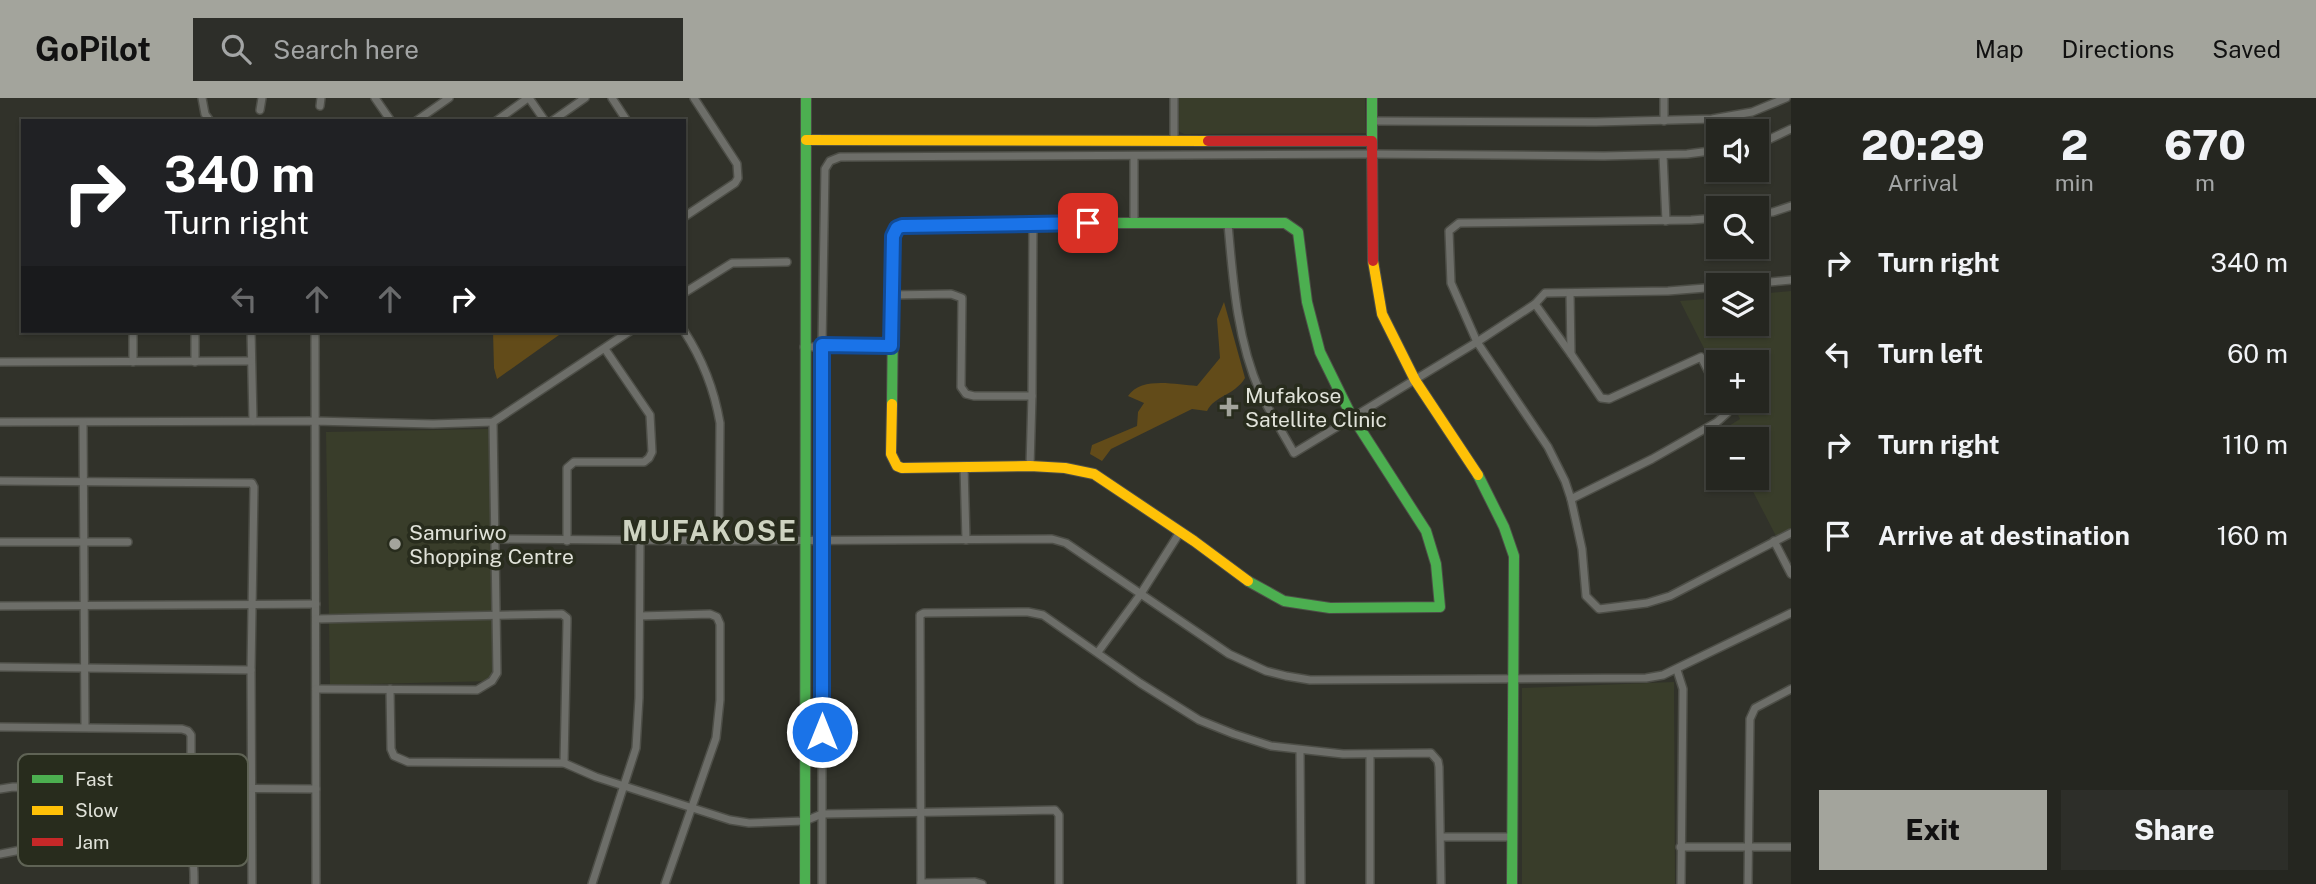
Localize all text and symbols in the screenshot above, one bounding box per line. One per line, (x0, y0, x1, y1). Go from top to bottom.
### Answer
search box (193, 18, 683, 81)
text: GoPilot (35, 30, 151, 68)
icon: search (217, 30, 255, 68)
text: Search here (273, 34, 419, 65)
text: Map (1975, 35, 2024, 63)
text: Directions (2062, 35, 2174, 63)
text: Saved (2212, 35, 2281, 63)
map controls (1706, 119, 1769, 490)
button: sound (1706, 119, 1769, 182)
text: 20:29 (1861, 120, 1985, 169)
text: 2 (2061, 120, 2088, 169)
text: 670 (2164, 120, 2246, 169)
text: 340 m (164, 145, 315, 203)
icon: right (49, 147, 140, 238)
text: Arrival (1887, 169, 1958, 196)
text: min (2055, 169, 2094, 196)
text: m (2195, 169, 2215, 196)
pin (1058, 193, 1118, 253)
button: search (1706, 196, 1769, 259)
text: Turn right (164, 204, 309, 241)
icon: arrive (1069, 204, 1107, 242)
icon: right (1819, 244, 1857, 282)
text: Turn right (1878, 247, 2000, 278)
text: 340 m (2211, 247, 2288, 278)
button: layers (1706, 273, 1769, 336)
icon: left (225, 280, 263, 318)
icon: ahead (298, 280, 336, 318)
icon: ahead (371, 280, 409, 318)
icon: right (444, 280, 482, 318)
icon: left (1819, 335, 1857, 373)
text: Turn left (1878, 338, 1983, 369)
text: 60 m (2227, 338, 2288, 369)
button: + (1706, 350, 1769, 413)
place label: Mufakose Satellite Clinic (1245, 383, 1387, 432)
marker: Mufakose Satellite Clinic (1219, 397, 1239, 417)
icon: right (1819, 426, 1857, 464)
button: − (1706, 427, 1769, 490)
text: Turn right (1878, 429, 2000, 460)
text: 110 m (2222, 429, 2288, 460)
district label: MUFAKOSE (622, 514, 798, 547)
icon: arrive (1819, 517, 1857, 555)
place label: Samuriwo Shopping Centre (409, 520, 574, 569)
text: Arrive at destination (1878, 520, 2130, 551)
text: 160 m (2217, 520, 2288, 551)
marker: Samuriwo Shopping Centre (387, 536, 403, 552)
position arrow (785, 695, 859, 769)
legend (18, 754, 248, 866)
text: Fast (75, 768, 113, 790)
button: Exit (1819, 790, 2047, 870)
button: Share (2061, 790, 2288, 870)
text: Slow (75, 799, 119, 821)
text: Jam (75, 831, 109, 853)

